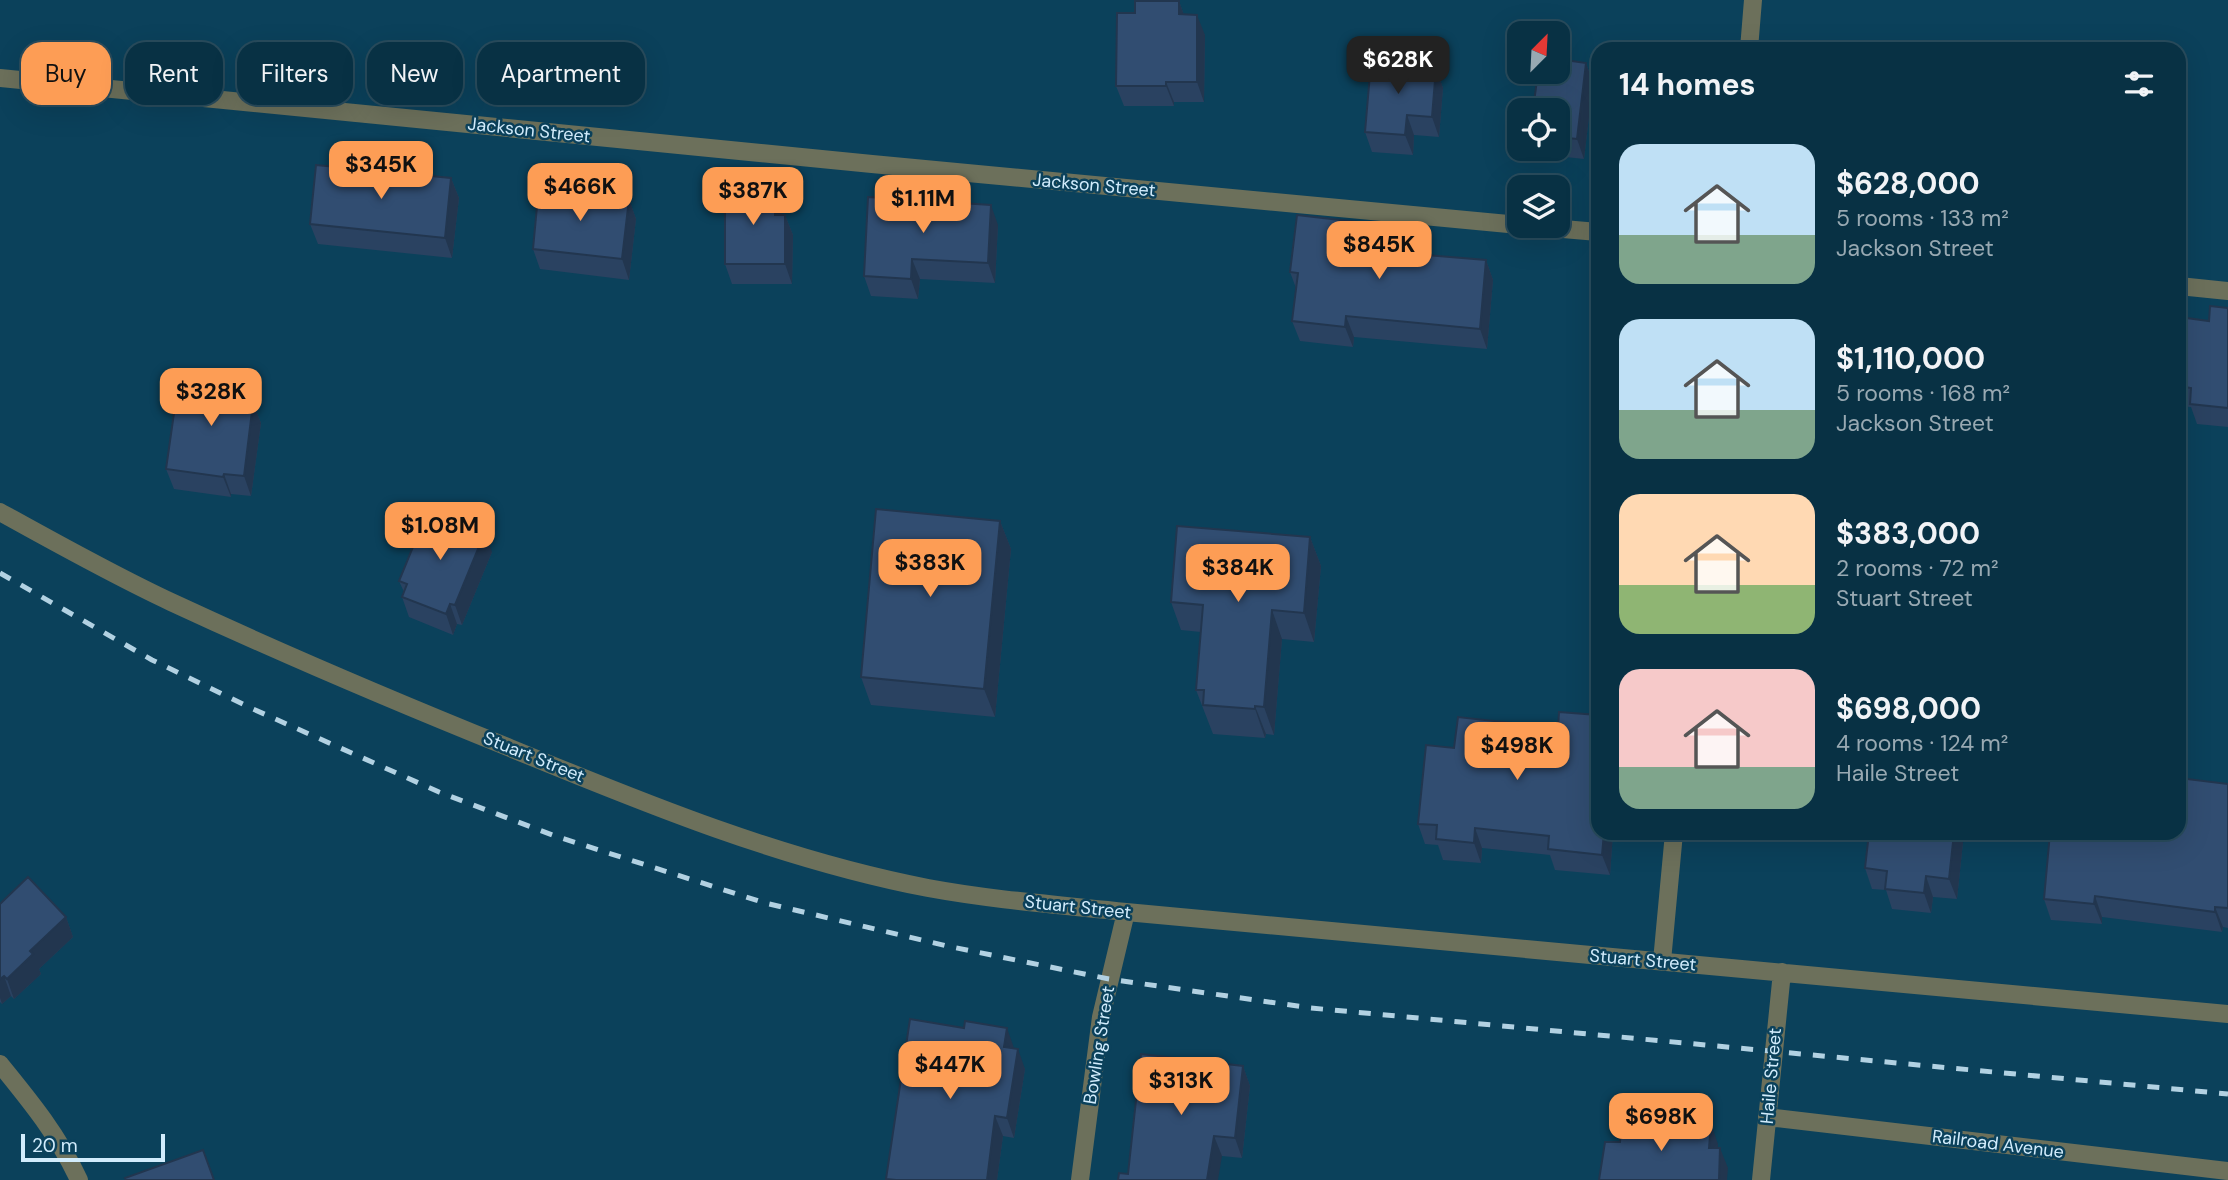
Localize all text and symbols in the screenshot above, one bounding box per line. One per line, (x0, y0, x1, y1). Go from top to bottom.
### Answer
north arrow (1507, 21, 1570, 84)
map controls (1507, 21, 1570, 238)
pin: $628K (1349, 36, 1447, 96)
chip: Buy (21, 42, 111, 105)
chip: Rent (125, 42, 223, 105)
chip: Filters (237, 42, 353, 105)
chip: New (367, 42, 463, 105)
chip: Apartment (477, 42, 645, 105)
text: $628K (1363, 44, 1433, 74)
text: 14 homes (1619, 65, 1756, 104)
icon: filters (2120, 65, 2158, 103)
button: locate (1507, 98, 1570, 161)
street label: Jackson Street (466, 112, 592, 148)
pin: $345K (332, 142, 430, 201)
text: $345K (345, 149, 417, 179)
pin: $466K (531, 164, 629, 223)
text: $628,000 (1836, 164, 1980, 203)
pin: $387K (704, 168, 802, 227)
street label: Jackson Street (1031, 168, 1157, 202)
text: $466K (543, 171, 617, 201)
icon: home (1675, 172, 1759, 256)
text: $387K (718, 175, 788, 205)
button: layers (1507, 175, 1570, 238)
pin: $1.11M (866, 176, 980, 235)
text: $1.11M (891, 183, 955, 213)
text: 5 rooms · 133 m² (1836, 203, 2009, 233)
pin: $845K (1330, 222, 1428, 281)
text: $845K (1343, 229, 1415, 259)
text: Jackson Street (1836, 233, 1994, 263)
text: $1,110,000 (1836, 339, 1985, 378)
icon: home (1675, 347, 1759, 431)
pin: $328K (162, 368, 260, 428)
text: $328K (176, 376, 246, 406)
text: 5 rooms · 168 m² (1836, 378, 2010, 408)
text: Jackson Street (1836, 408, 1994, 438)
pin: $1.08M (383, 503, 497, 562)
text: $1.08M (401, 510, 479, 540)
text: $383,000 (1836, 514, 1980, 553)
icon: home (1675, 522, 1759, 606)
pin: $383K (881, 540, 979, 599)
pin: $384K (1189, 544, 1287, 604)
text: $383K (894, 547, 966, 577)
text: $384K (1202, 552, 1274, 582)
text: 2 rooms · 72 m² (1836, 553, 1999, 583)
text: Stuart Street (1836, 583, 1973, 613)
text: $698,000 (1836, 689, 1981, 728)
icon: home (1675, 697, 1759, 781)
pin: $498K (1468, 722, 1566, 782)
street label: Stuart Street (480, 726, 588, 788)
text: 4 rooms · 124 m² (1836, 728, 2008, 758)
text: $498K (1481, 730, 1553, 760)
text: Haile Street (1836, 758, 1959, 788)
street label: Stuart Street (1023, 889, 1133, 925)
street label: Stuart Street (1589, 943, 1697, 977)
street label: Bowling Street (1078, 984, 1120, 1106)
street label: Haile Street (1755, 1027, 1787, 1125)
pin: $447K (901, 1042, 999, 1101)
text: $447K (914, 1049, 986, 1079)
pin: $313K (1132, 1058, 1230, 1117)
text: $313K (1149, 1065, 1213, 1095)
pin: $698K (1612, 1094, 1710, 1153)
text: $698K (1625, 1101, 1697, 1131)
street label: Railroad Avenue (1931, 1124, 2065, 1164)
scale bar (21, 1131, 164, 1163)
text: 20 m (32, 1133, 78, 1158)

